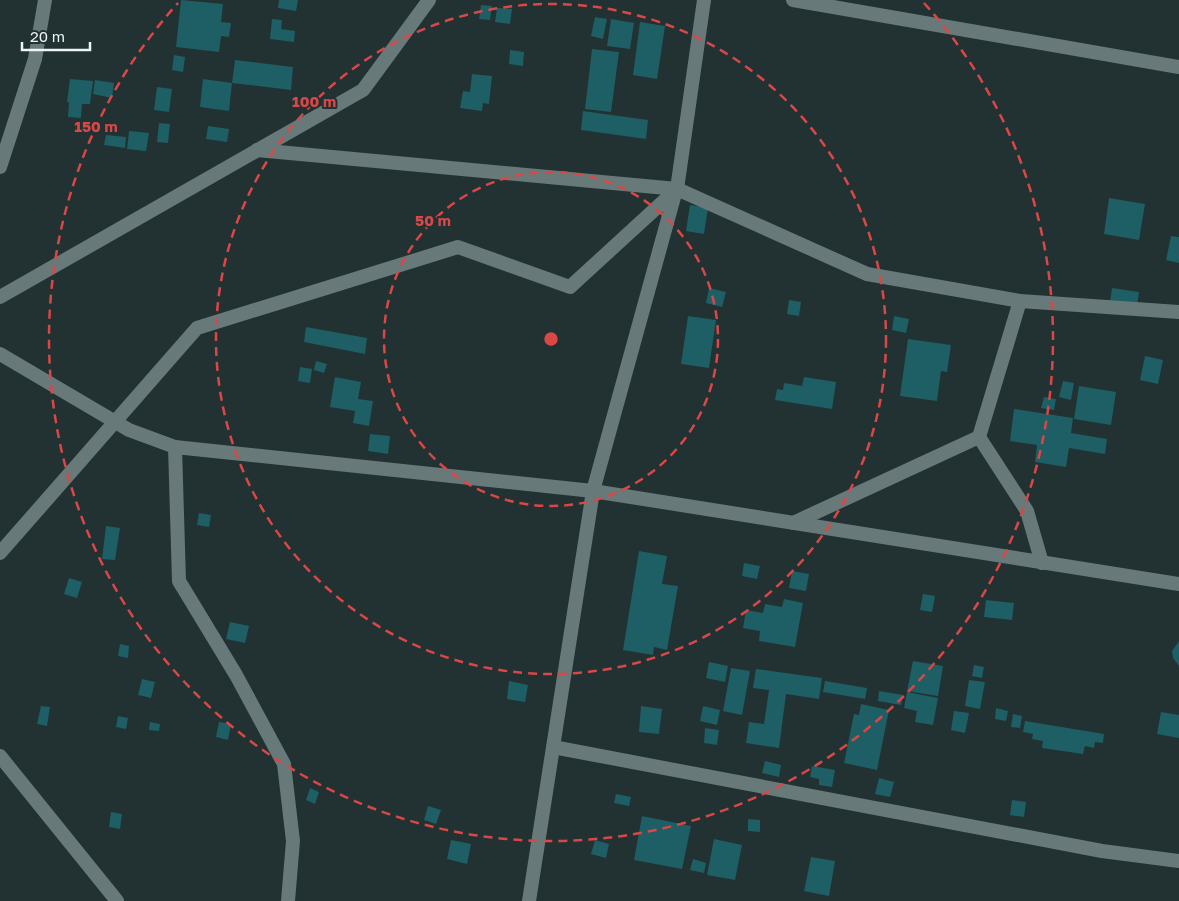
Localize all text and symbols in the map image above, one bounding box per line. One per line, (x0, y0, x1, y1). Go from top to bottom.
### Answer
scale bar (22, 20, 90, 52)
text: 20 m (30, 27, 65, 45)
text: 100 m (292, 92, 336, 110)
text: 150 m (74, 117, 118, 135)
text: 50 m (415, 211, 451, 229)
centre of rings (542, 330, 560, 348)

